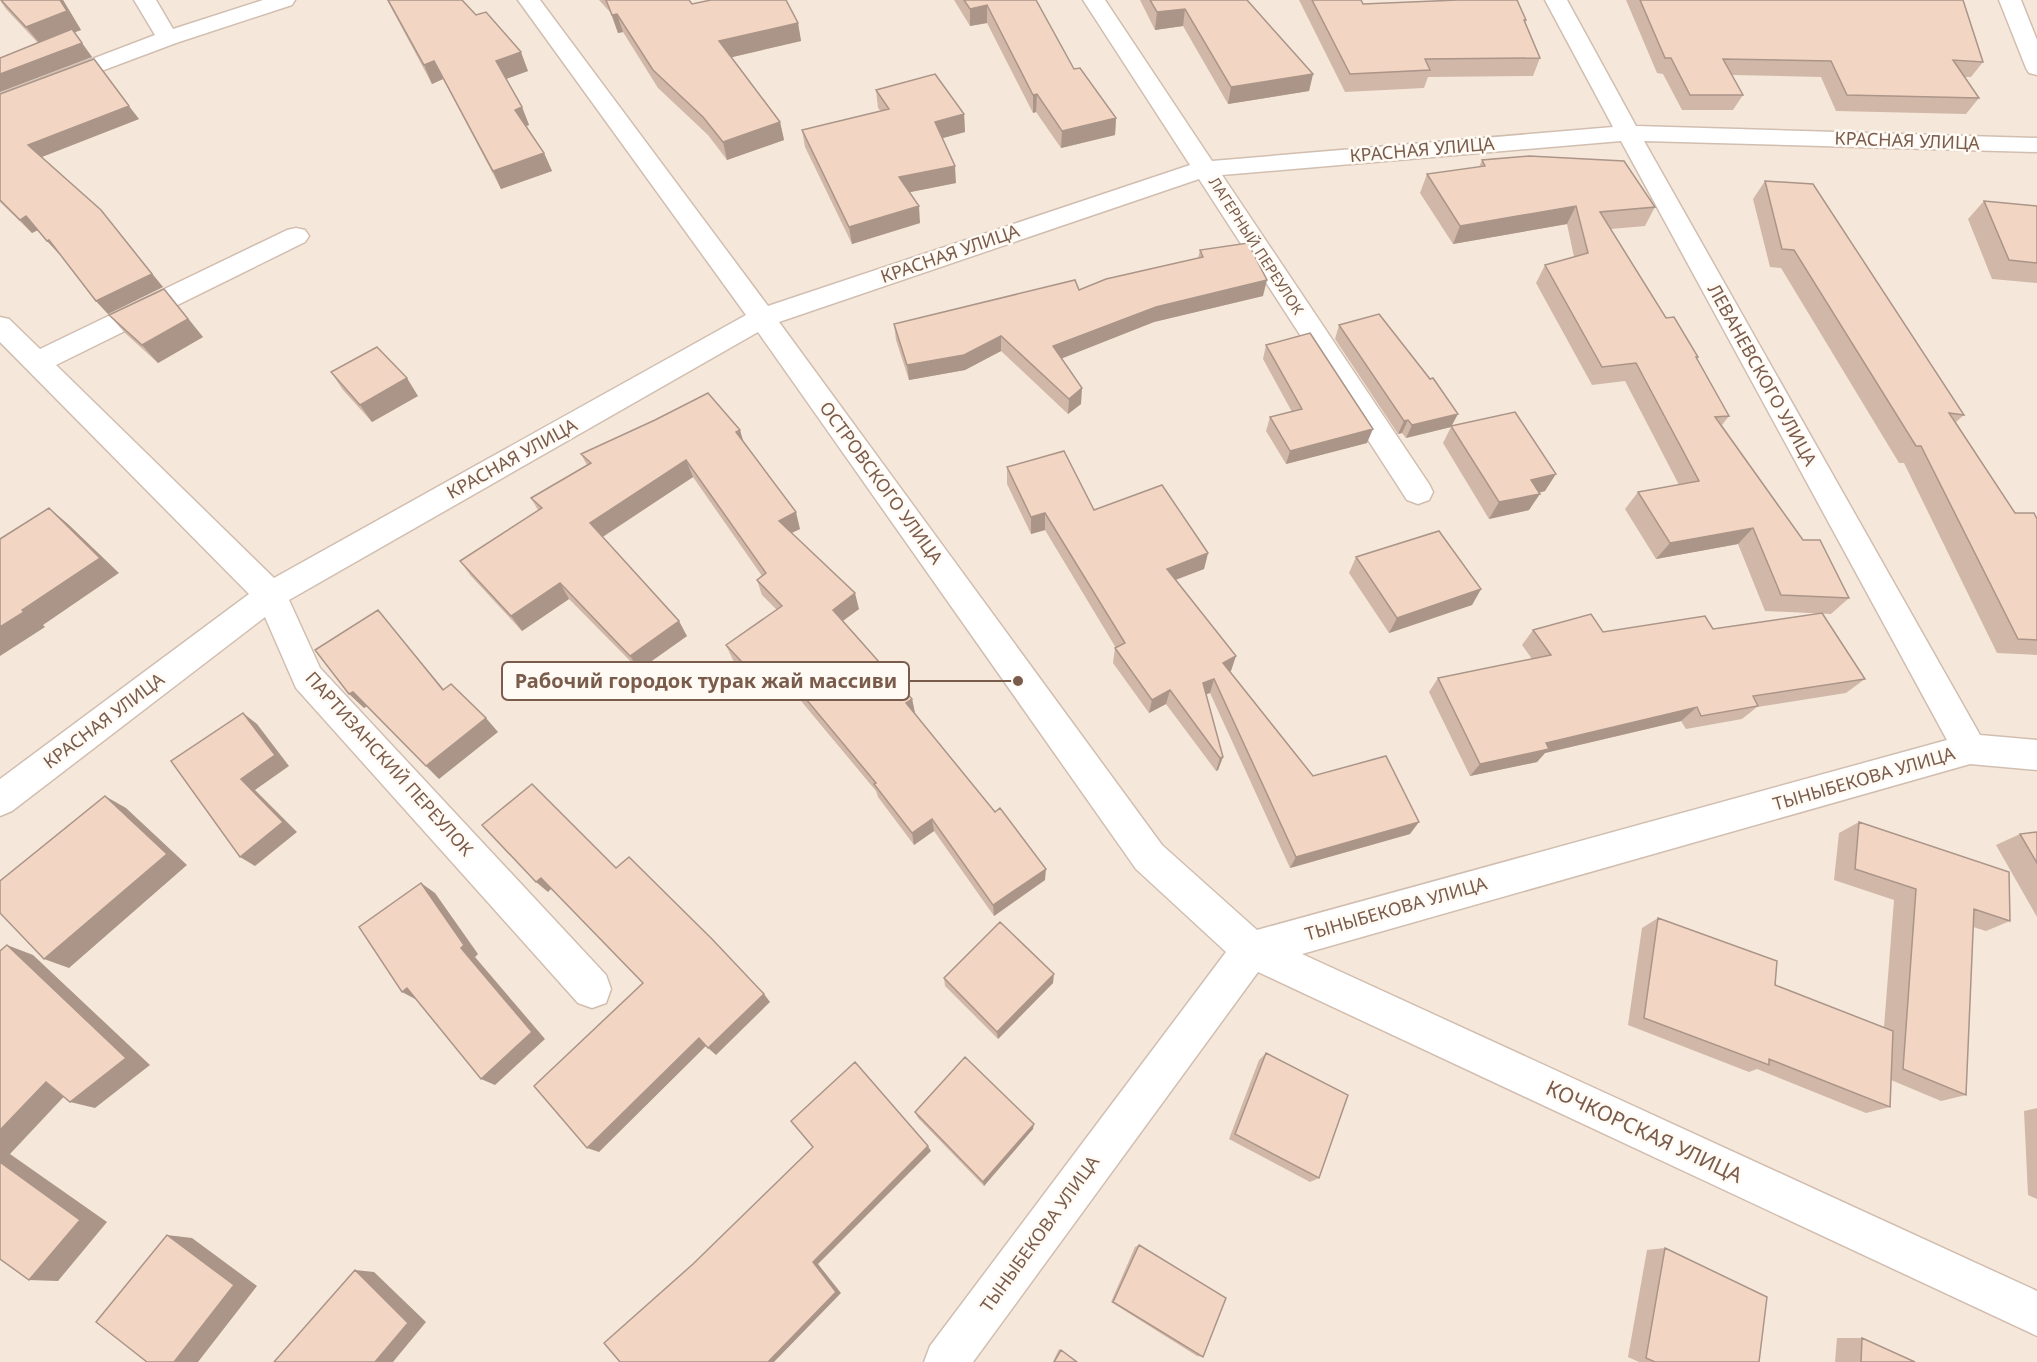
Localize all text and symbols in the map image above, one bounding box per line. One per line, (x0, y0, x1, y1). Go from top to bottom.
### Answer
street label: КРАСНАЯ УЛИЦА (1834, 125, 1981, 155)
street label: КРАСНАЯ УЛИЦА (1348, 131, 1496, 167)
street label: ЛАГЕРНЫЙ ПЕРЕУЛОК (1205, 173, 1309, 319)
street label: КРАСНАЯ УЛИЦА (877, 218, 1023, 288)
street label: ЛЕВАНЕВСКОГО УЛИЦА (1703, 279, 1823, 470)
street label: ОСТРОВСКОГО УЛИЦА (815, 396, 949, 569)
street label: КРАСНАЯ УЛИЦА (442, 412, 581, 504)
callout: Рабочий городок турак жай массиви (502, 662, 909, 700)
street label: ПАРТИЗАНСКИЙ ПЕРЕУЛОК (300, 666, 480, 861)
street label: КРАСНАЯ УЛИЦА (38, 667, 169, 774)
text: Рабочий городок турак жай массиви (515, 667, 897, 694)
street label: ТЫНЫБЕКОВА УЛИЦА (1770, 740, 1958, 815)
street label: ТЫНЫБЕКОВА УЛИЦА (1302, 870, 1490, 945)
street label: КОЧКОРСКАЯ УЛИЦА (1542, 1073, 1748, 1189)
street label: ТЫНЫБЕКОВА УЛИЦА (974, 1150, 1104, 1316)

